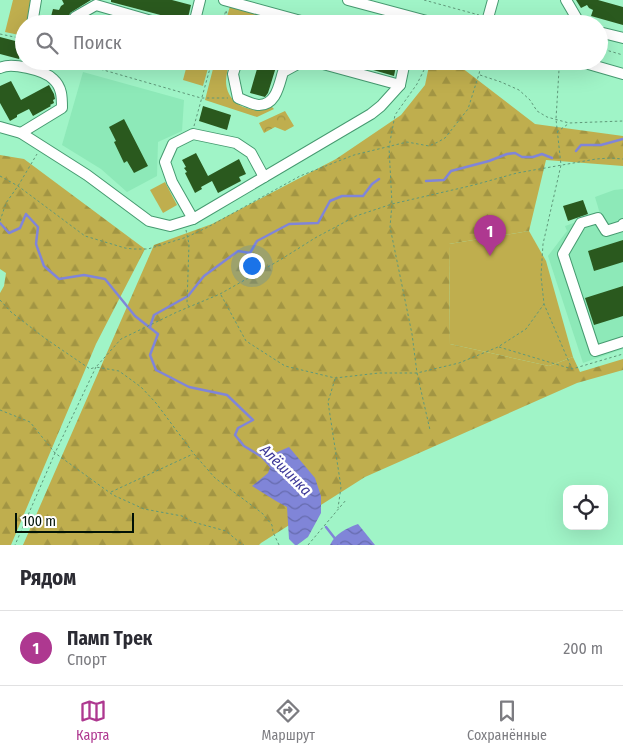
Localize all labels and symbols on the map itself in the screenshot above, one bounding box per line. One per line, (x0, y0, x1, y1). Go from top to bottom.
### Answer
pin: 1 (474, 215, 506, 256)
your location (239, 253, 265, 279)
water label: Алёшинка (256, 440, 315, 499)
scale bar (15, 510, 134, 533)

